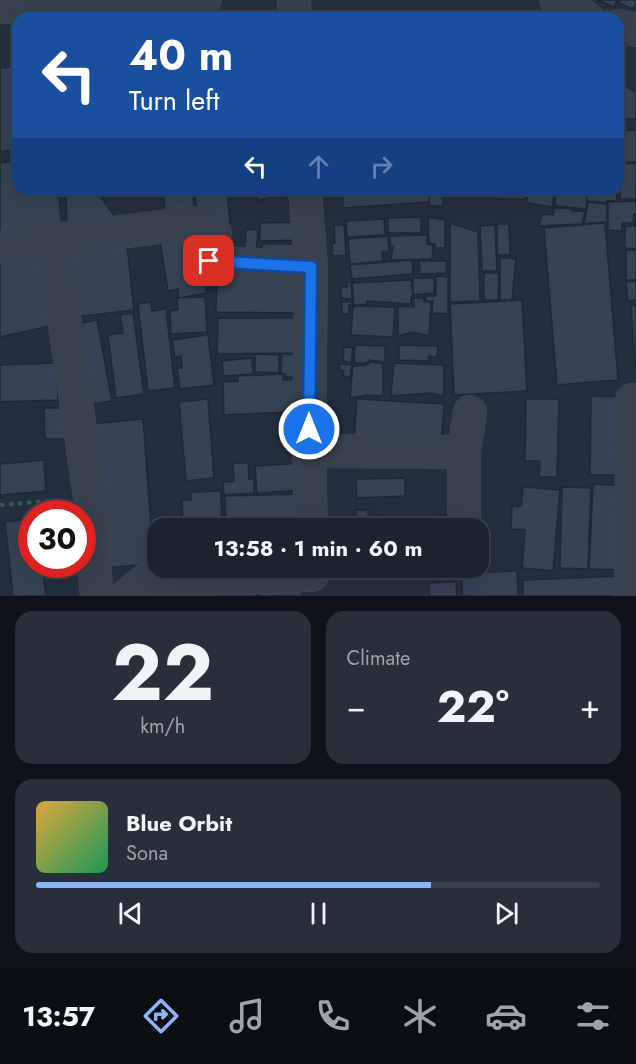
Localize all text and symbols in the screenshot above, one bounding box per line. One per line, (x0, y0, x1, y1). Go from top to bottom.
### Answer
text: 40 m (129, 25, 233, 86)
icon: left (30, 36, 108, 114)
text: Turn left (129, 81, 219, 120)
icon: left (239, 150, 272, 183)
icon: ahead (302, 150, 335, 183)
icon: right (365, 150, 398, 183)
pin (183, 235, 234, 286)
icon: arrive (192, 244, 225, 277)
position arrow (277, 397, 341, 461)
speed limit sign: 30 (18, 500, 96, 578)
text: 13:58 · 1 min · 60 m (214, 532, 422, 564)
text: 22 (112, 617, 214, 729)
text: Climate (347, 644, 410, 673)
text: 22° (437, 674, 509, 739)
text: − (347, 683, 366, 730)
text: + (580, 683, 600, 730)
text: km/h (140, 712, 185, 741)
text: Blue Orbit (126, 807, 232, 839)
text: Sona (126, 839, 168, 868)
icon: previous (114, 897, 147, 930)
icon: pause (302, 897, 335, 930)
icon: next (490, 897, 523, 930)
icon: directions (140, 995, 182, 1037)
icon: music (226, 995, 268, 1037)
icon: phone (312, 995, 354, 1037)
icon: climate (399, 995, 441, 1037)
icon: car (485, 995, 527, 1037)
icon: filters (572, 995, 614, 1037)
text: 13:57 (22, 997, 95, 1036)

